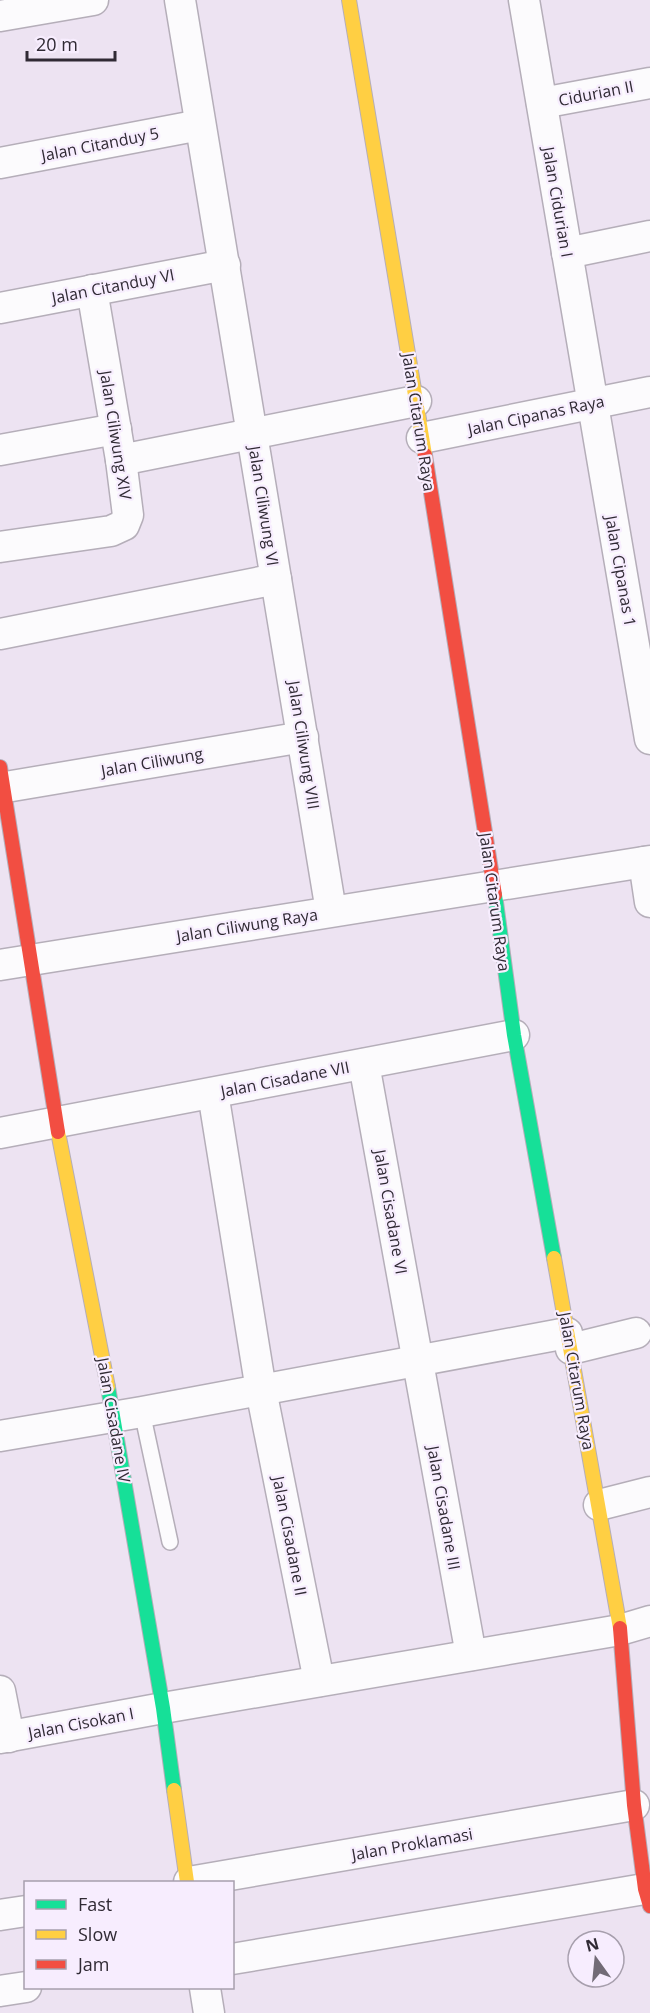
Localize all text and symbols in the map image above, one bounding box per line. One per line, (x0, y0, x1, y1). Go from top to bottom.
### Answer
scale bar (27, 24, 116, 62)
text: 20 m (36, 32, 78, 56)
street label: Cidurian II (557, 75, 635, 111)
street label: Jalan Citanduy 5 (37, 122, 161, 167)
street label: Jalan Cidurian I (537, 143, 579, 259)
street label: Jalan Citanduy VI (48, 263, 176, 309)
street label: Jalan Citarum Raya (397, 349, 441, 493)
street label: Jalan Ciliwung XIV (95, 367, 137, 502)
street label: Jalan Cipanas Raya (464, 390, 606, 441)
street label: Jalan Ciliwung VI (243, 442, 284, 568)
street label: Jalan Cipanas 1 (600, 512, 642, 628)
street label: Jalan Ciliwung VIII (283, 677, 325, 811)
street label: Jalan Ciliwung (97, 742, 205, 782)
street label: Jalan Citarum Raya (474, 829, 516, 973)
street label: Jalan Ciliwung Raya (173, 903, 319, 947)
street label: Jalan Cisadane VII (217, 1056, 351, 1103)
street label: Jalan Cisadane VI (369, 1146, 413, 1276)
street label: Jalan Citarum Raya (554, 1308, 600, 1452)
street label: Jalan Cisadane IV (92, 1354, 136, 1485)
street label: Jalan Cisadane III (422, 1442, 466, 1572)
street label: Jalan Cisadane II (267, 1472, 312, 1598)
street label: Jalan Cisokan I (24, 1702, 136, 1744)
street label: Jalan Proklamasi (348, 1823, 474, 1866)
legend (24, 1881, 234, 1989)
text: Fast (78, 1892, 112, 1916)
text: Slow (78, 1922, 117, 1946)
north arrow (566, 1929, 626, 1989)
text: N (583, 1932, 601, 1957)
text: Jam (76, 1952, 110, 1976)

